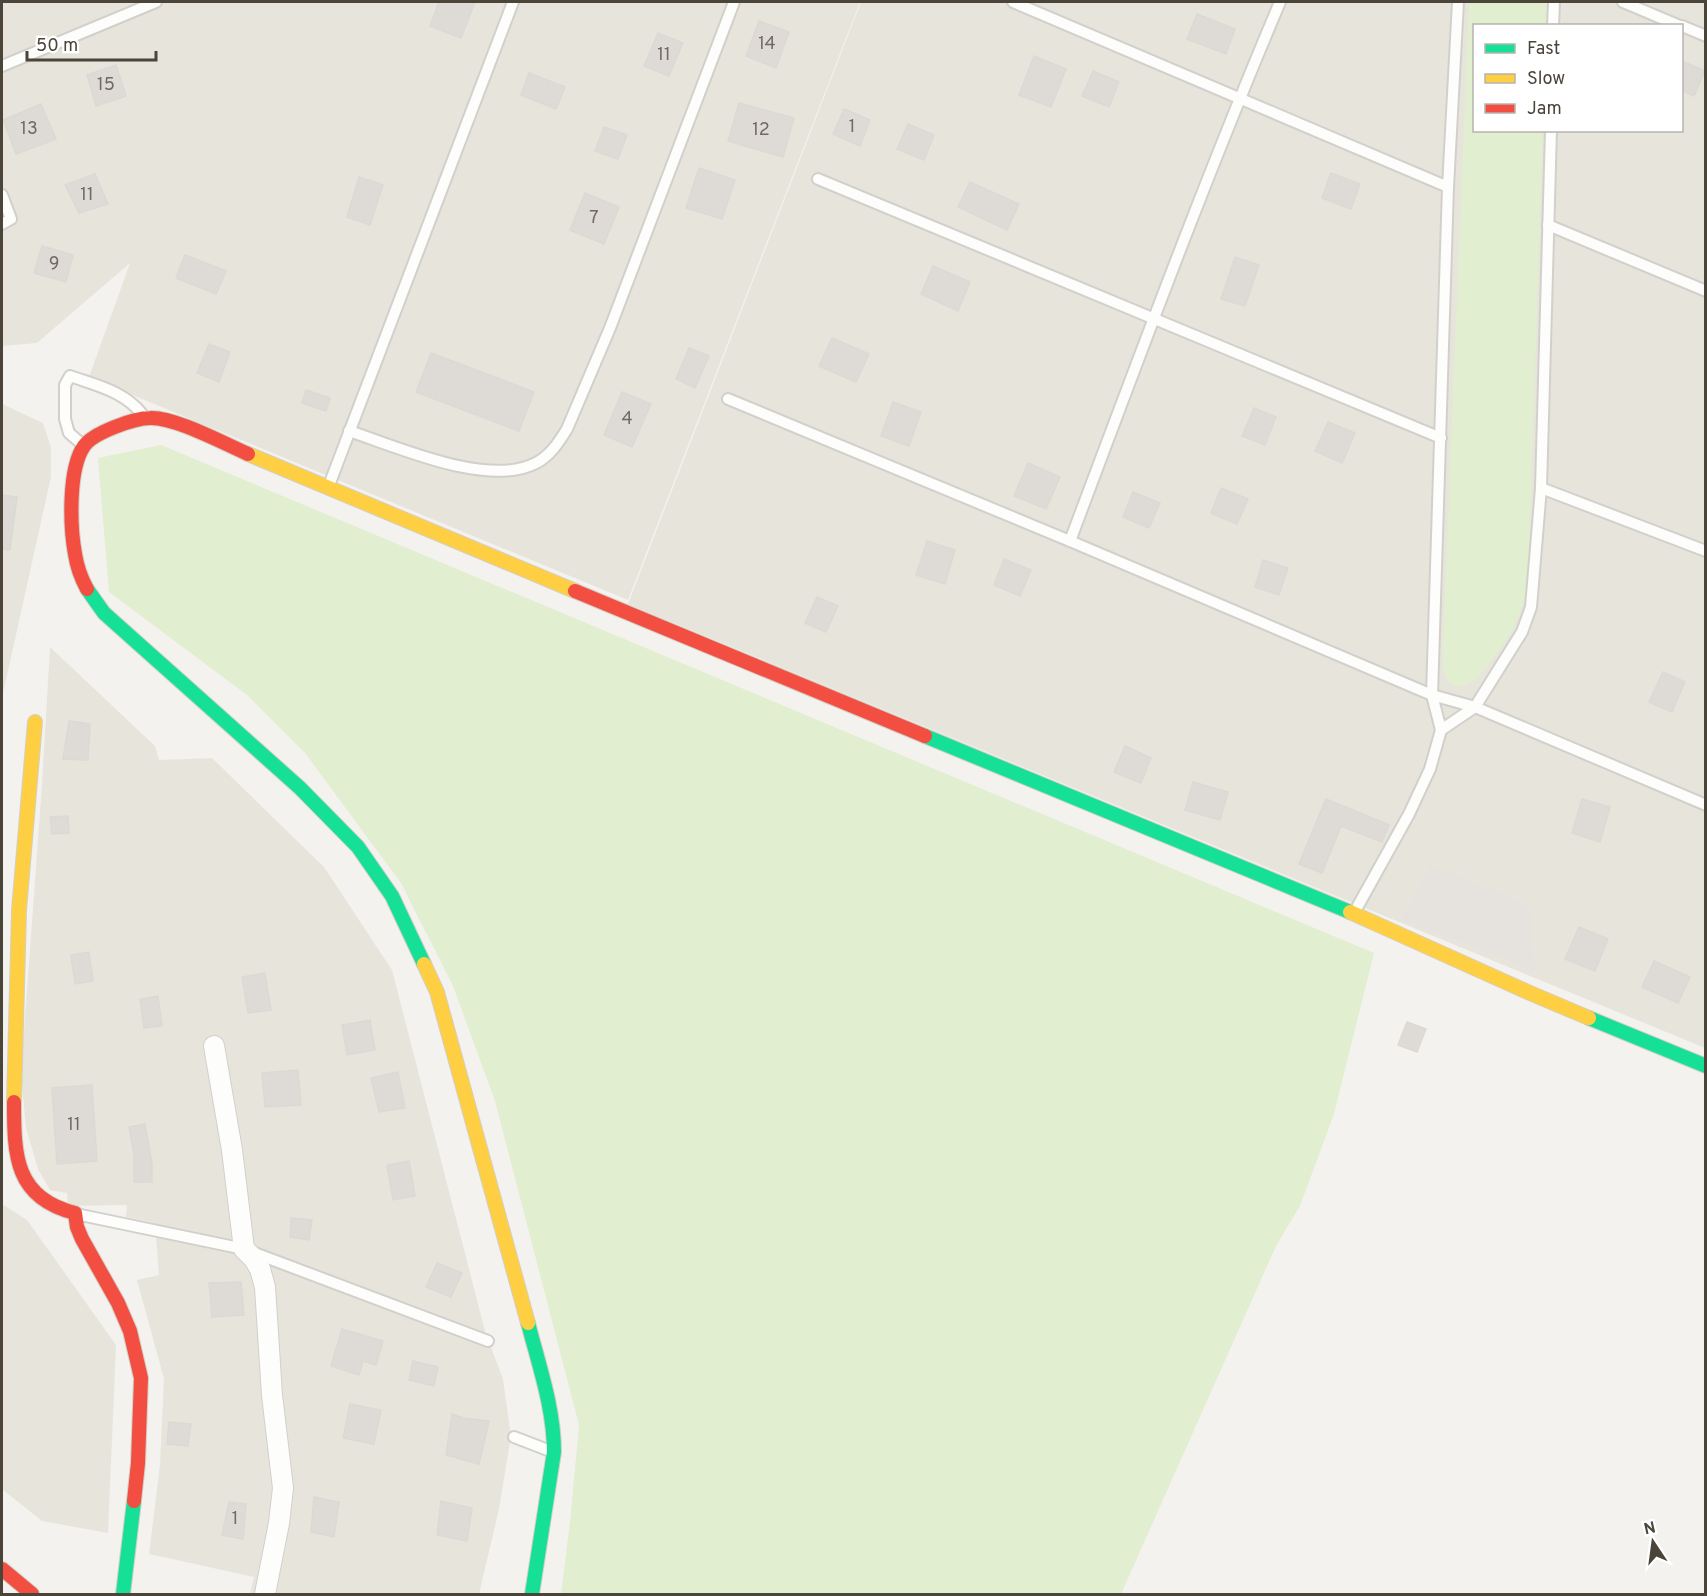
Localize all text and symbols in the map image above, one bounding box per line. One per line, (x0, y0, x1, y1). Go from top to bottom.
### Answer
scale bar (27, 24, 156, 62)
legend (1473, 24, 1683, 132)
house number: 14 (758, 33, 776, 56)
text: 50 m (36, 35, 78, 58)
text: Fast (1527, 38, 1560, 61)
house number: 11 (657, 44, 671, 67)
text: Slow (1527, 68, 1565, 91)
house number: 15 (97, 74, 115, 97)
text: Jam (1527, 98, 1562, 121)
house number: 1 (849, 116, 855, 139)
house number: 13 (20, 118, 38, 141)
house number: 12 (752, 119, 770, 142)
house number: 11 (80, 184, 94, 207)
house number: 7 (589, 207, 599, 230)
house number: 9 (49, 253, 59, 276)
house number: 4 (621, 408, 633, 431)
house number: 11 (67, 1114, 81, 1137)
house number: 1 (232, 1508, 238, 1531)
north arrow (1623, 1512, 1683, 1572)
text: N (1642, 1518, 1658, 1540)

